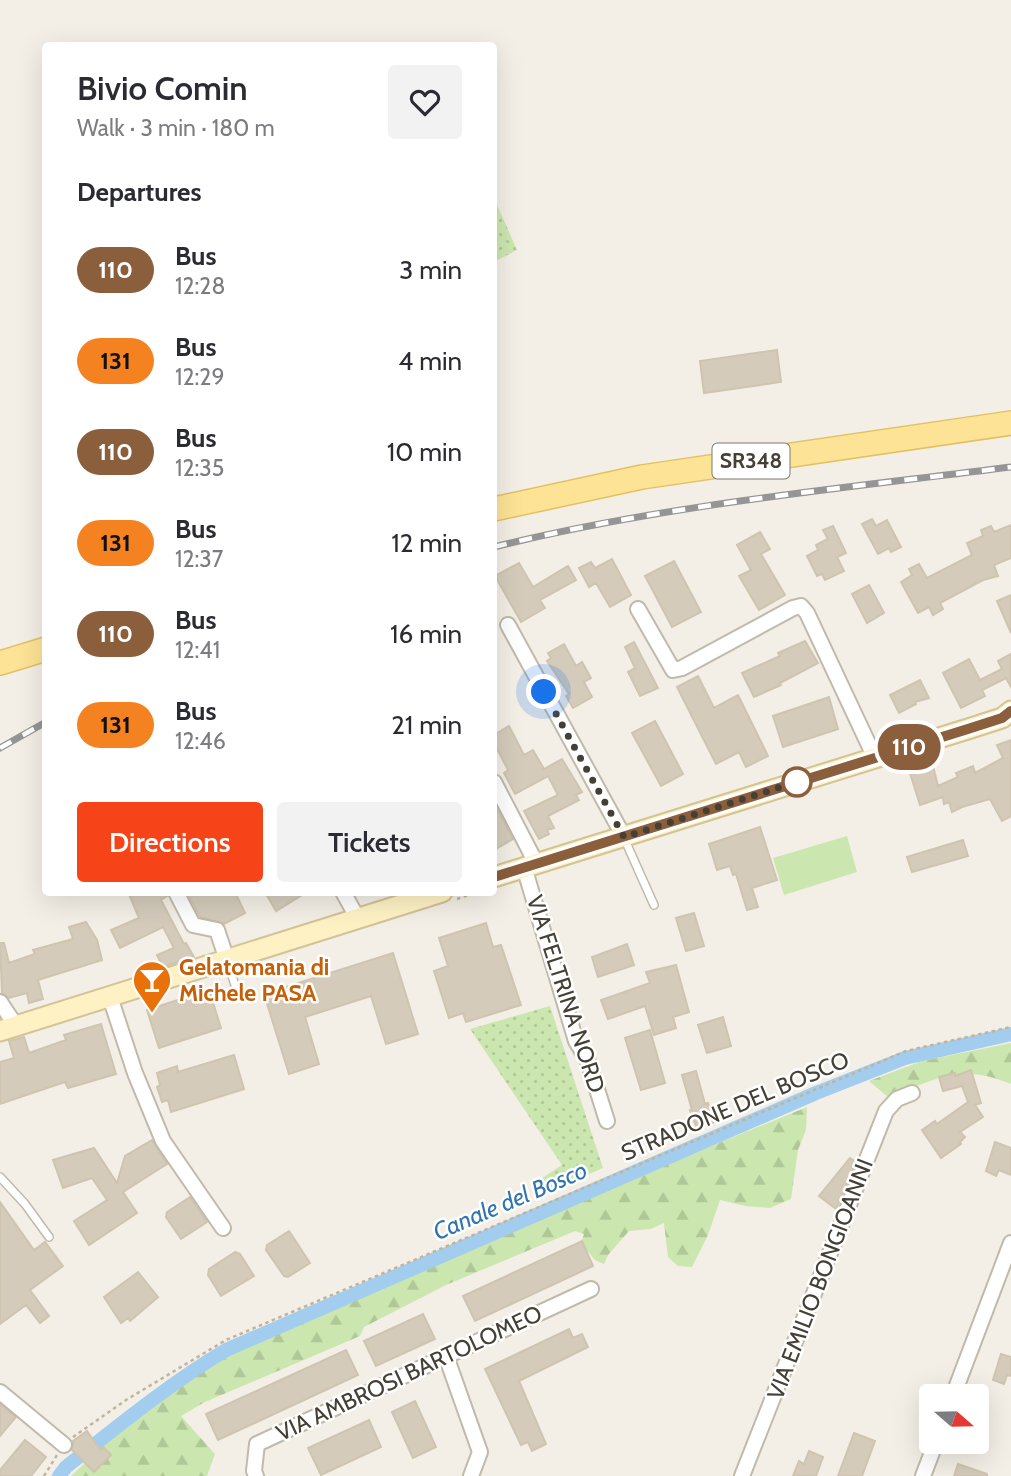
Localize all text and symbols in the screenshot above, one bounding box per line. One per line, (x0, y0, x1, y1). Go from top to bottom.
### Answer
button: heart (388, 65, 462, 139)
text: Bivio Comin (77, 68, 248, 108)
text: Walk · 3 min · 180 m (77, 114, 275, 142)
text: Departures (77, 176, 201, 208)
text: Bus (175, 240, 216, 272)
text: 3 min (399, 254, 462, 286)
text: 110 (98, 255, 133, 284)
text: 12:28 (175, 272, 225, 300)
text: Bus (175, 331, 216, 363)
text: 4 min (398, 345, 462, 377)
text: 131 (100, 346, 131, 375)
text: 12:29 (175, 363, 224, 391)
text: Bus (175, 422, 216, 454)
text: 10 min (387, 436, 462, 468)
text: 110 (98, 437, 133, 466)
road number: SR348 (712, 444, 790, 478)
text: 12:35 (175, 454, 224, 482)
text: Bus (175, 513, 216, 545)
text: 12 min (391, 527, 462, 559)
text: 131 (100, 528, 131, 557)
text: 12:37 (175, 545, 223, 573)
text: Bus (175, 604, 216, 636)
text: 16 min (390, 618, 462, 650)
text: 110 (98, 619, 133, 648)
text: 12:41 (175, 636, 220, 664)
your location (526, 674, 561, 709)
text: Bus (175, 695, 216, 727)
text: 21 min (391, 709, 462, 741)
text: 131 (100, 710, 131, 739)
line badge: 110 (869, 724, 949, 770)
text: 12:46 (175, 727, 226, 755)
text: 110 (892, 732, 926, 761)
unlabelled marker (782, 767, 812, 797)
button: Directions (77, 802, 263, 882)
button: Tickets (277, 802, 462, 882)
street label: VIA FELTRINA NORD (521, 892, 611, 1096)
place label: Gelatomania di Michele PASA (179, 953, 329, 1007)
bar icon: Gelatomania di Michele PASA (131, 959, 173, 1014)
street label: STRADONE DEL BOSCO (617, 1045, 853, 1167)
water label: Canale del Bosco (428, 1155, 591, 1246)
street label: VIA EMILIO BONGIOANNI (761, 1155, 879, 1403)
street label: VIA AMBROSI BARTOLOMEO (272, 1299, 546, 1447)
north arrow (919, 1384, 989, 1454)
map controls (919, 1384, 989, 1454)

